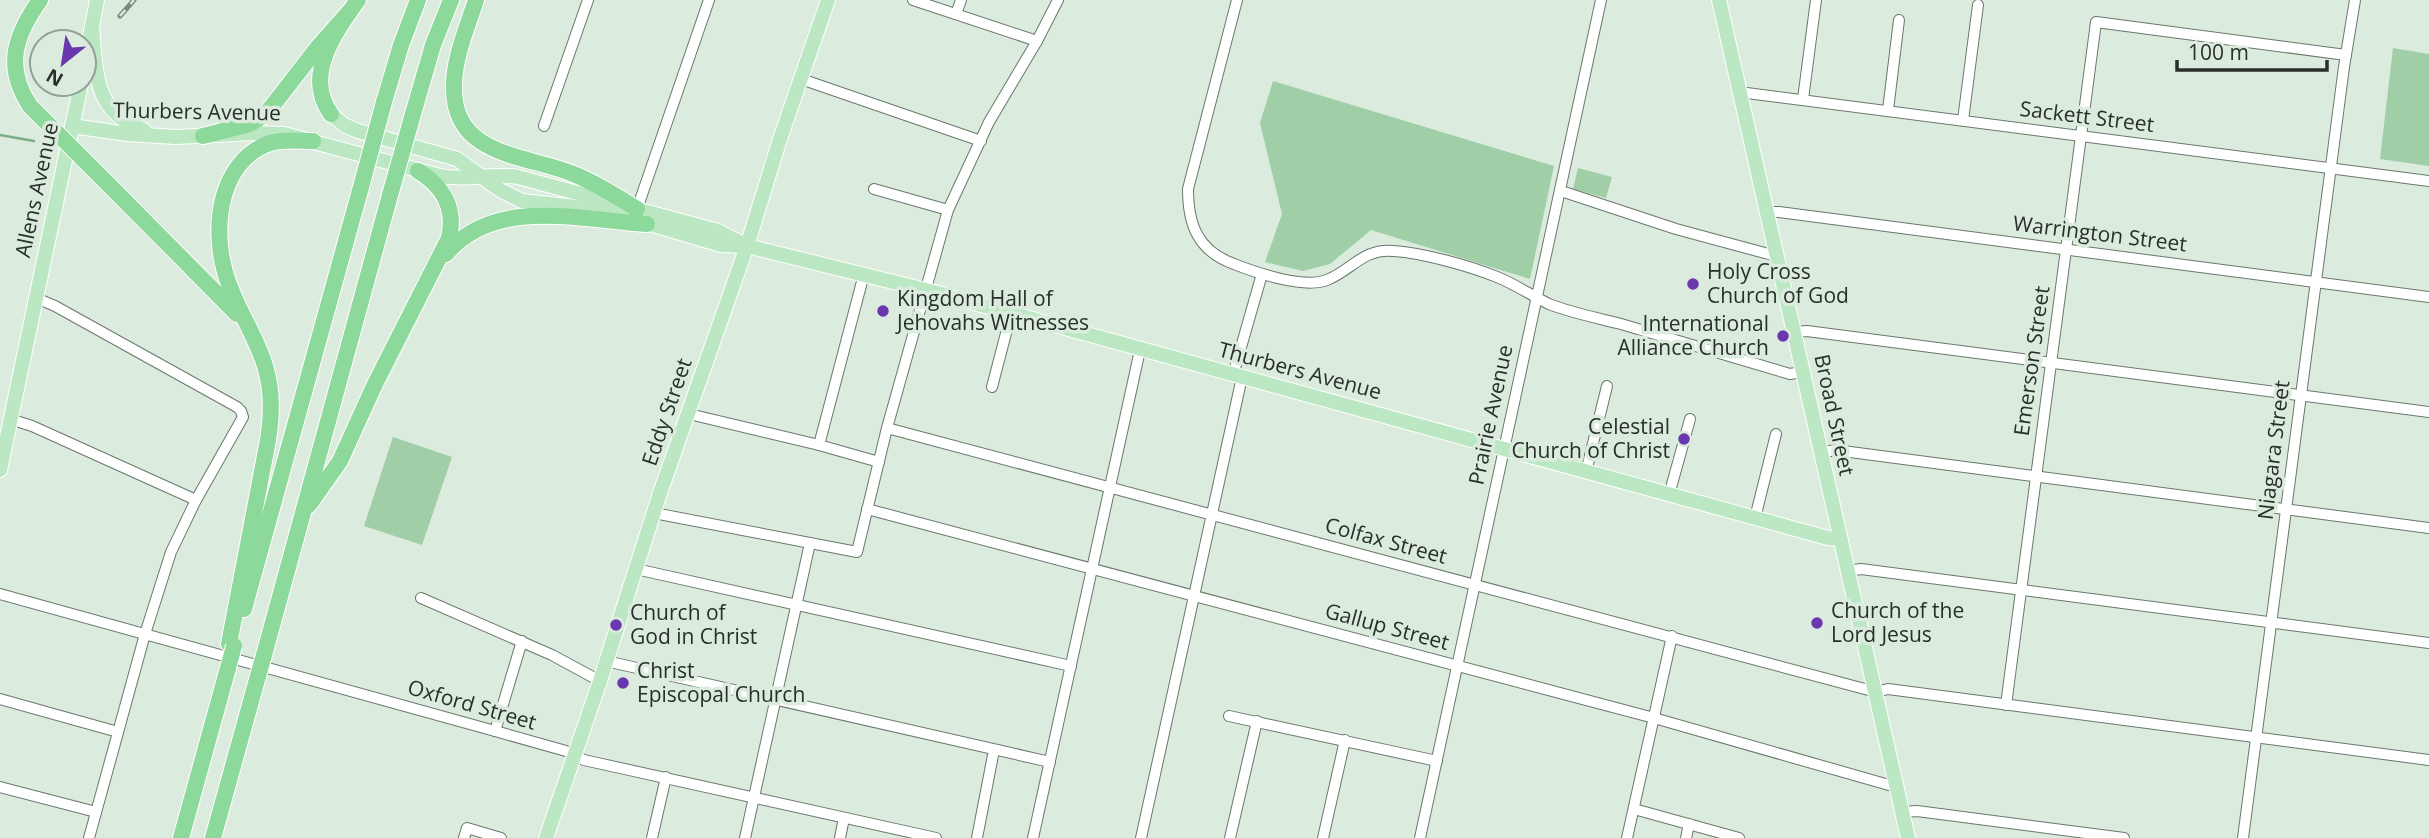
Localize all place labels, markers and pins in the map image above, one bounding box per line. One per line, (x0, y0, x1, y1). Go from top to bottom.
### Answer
place label: Holy Cross Church of God (1707, 257, 1849, 309)
marker: Holy Cross Church of God (1685, 276, 1701, 292)
place label: Kingdom Hall of Jehovahs Witnesses (895, 284, 1089, 336)
marker: Kingdom Hall of Jehovahs Witnesses (875, 303, 891, 319)
place label: International Alliance Church (1617, 309, 1769, 361)
marker: International Alliance Church (1775, 328, 1791, 344)
place label: Celestial Church of Christ (1511, 412, 1670, 464)
marker: Celestial Church of Christ (1676, 431, 1692, 447)
place label: Church of the Lord Jesus (1831, 596, 1964, 648)
place label: Church of God in Christ (630, 598, 757, 650)
marker: Church of the Lord Jesus (1809, 615, 1825, 631)
marker: Church of God in Christ (608, 617, 624, 633)
place label: Christ Episcopal Church (637, 656, 805, 708)
marker: Christ Episcopal Church (615, 675, 631, 691)

